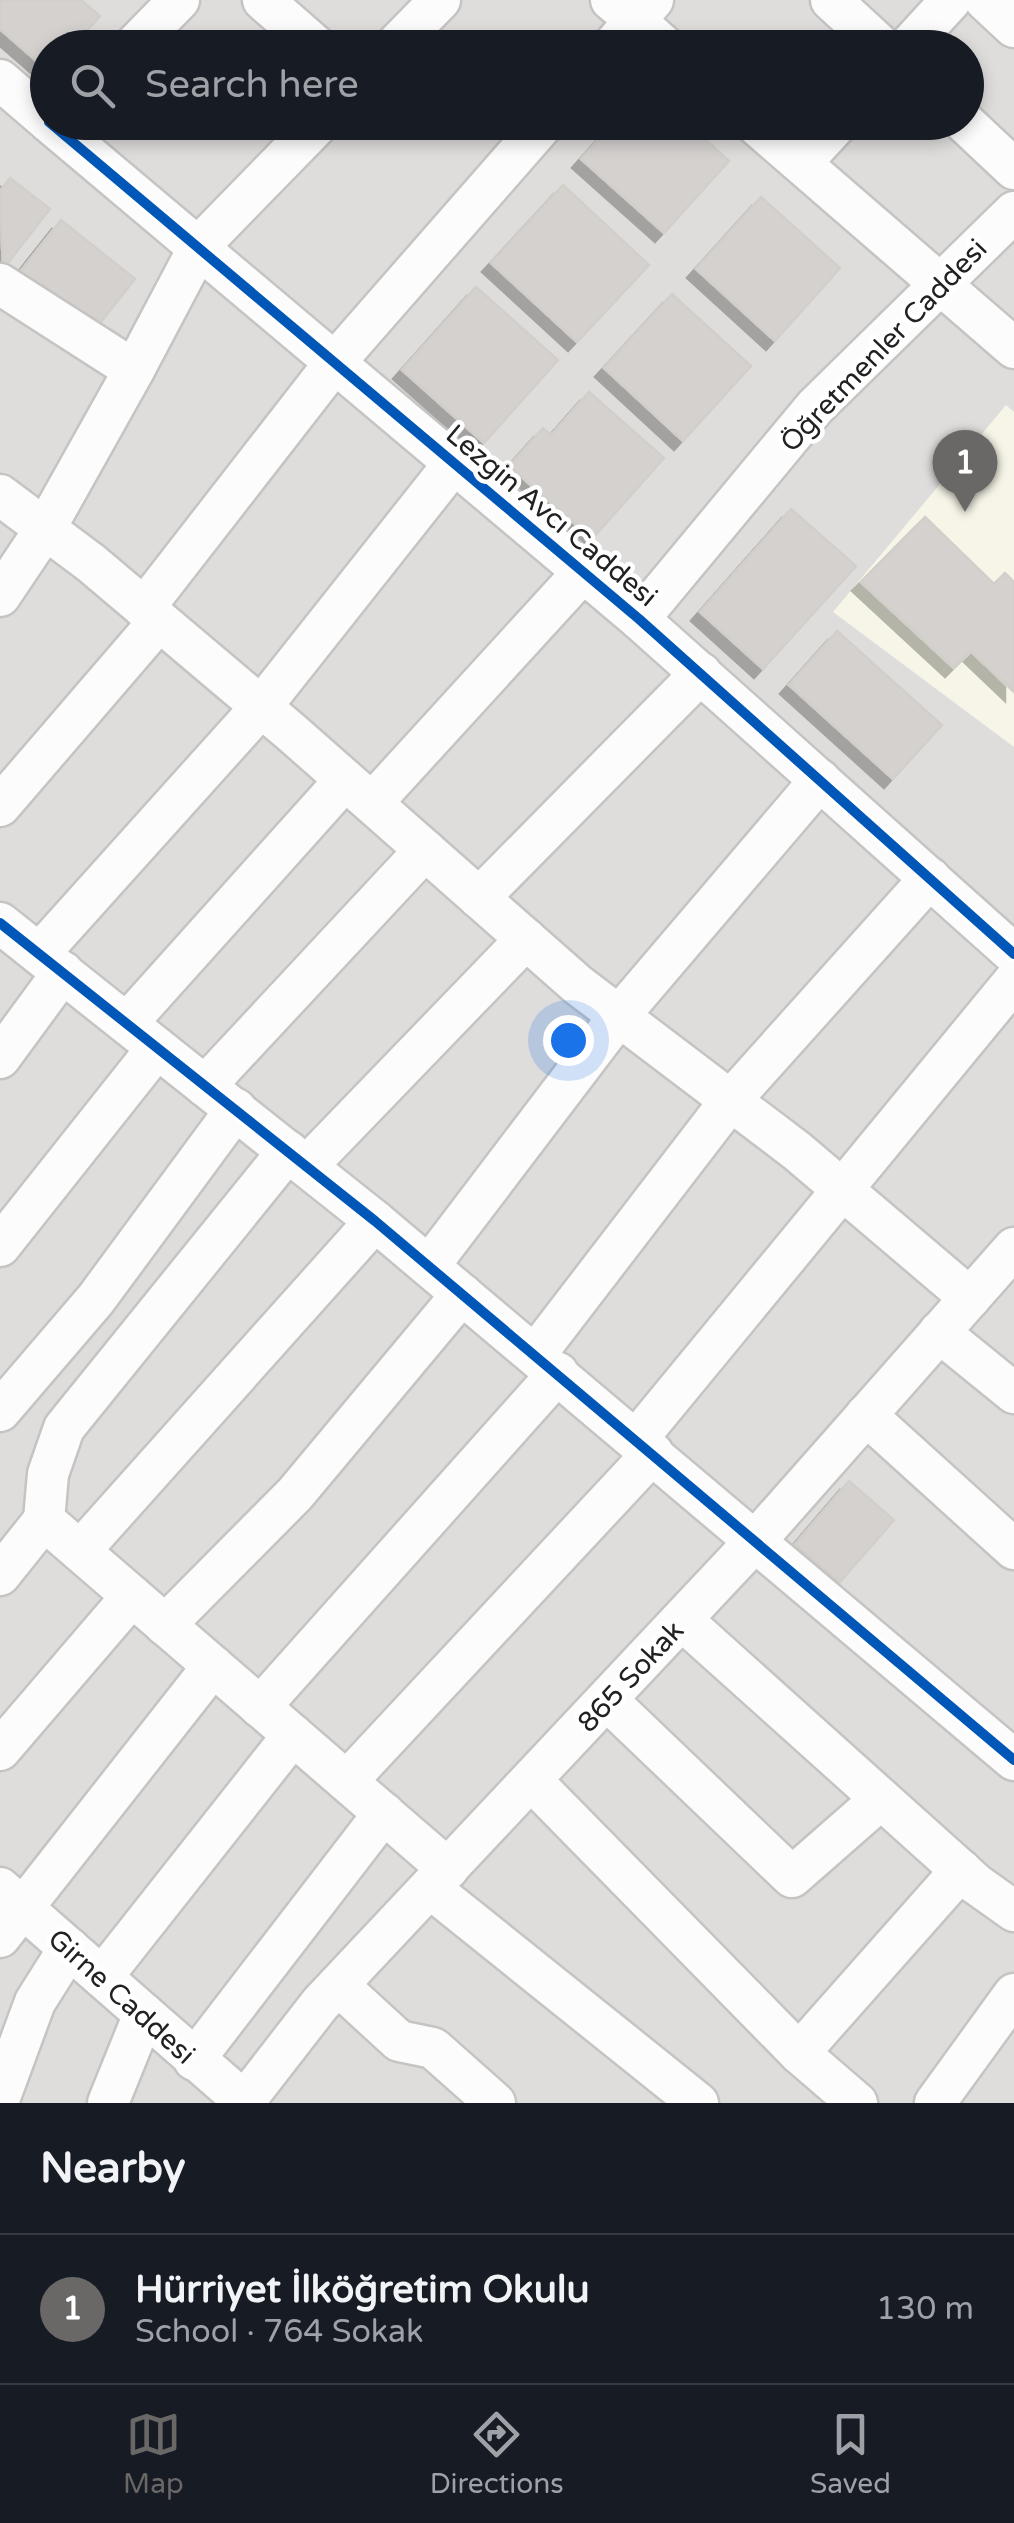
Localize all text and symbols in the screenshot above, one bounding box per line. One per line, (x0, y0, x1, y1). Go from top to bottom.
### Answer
search box (30, 30, 984, 140)
icon: search (65, 58, 120, 113)
text: Search here (145, 62, 359, 108)
street label: Öğretmenler Caddesi (773, 232, 994, 459)
street label: Lezgin Avcı Caddesi (439, 417, 664, 614)
pin: 1 (932, 430, 998, 512)
your location (543, 1015, 594, 1066)
street label: 865 Sokak (570, 1614, 691, 1740)
street label: Girne Caddesi (41, 1922, 202, 2072)
text: Nearby (40, 2143, 185, 2194)
text: Hürriyet İlköğretim Okulu (135, 2267, 590, 2313)
text: 1 (62, 2290, 83, 2328)
text: 130 m (876, 2290, 974, 2328)
text: School · 764 Sokak (135, 2313, 423, 2351)
tab: Map (123, 2407, 184, 2501)
tab: Directions (430, 2407, 564, 2501)
tab: Saved (810, 2407, 891, 2501)

